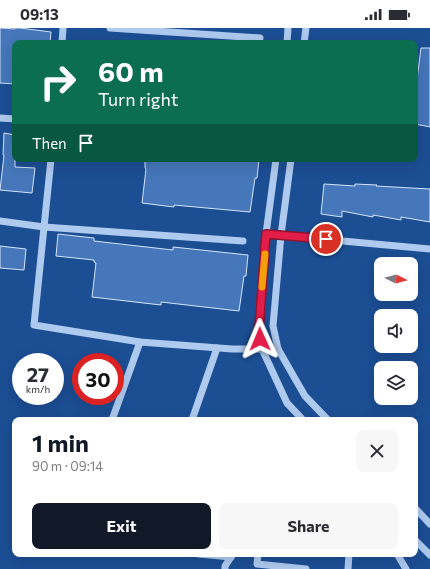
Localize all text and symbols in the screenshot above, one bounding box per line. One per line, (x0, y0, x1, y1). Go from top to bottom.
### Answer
text: 09:13 (20, 5, 59, 23)
text: 60 m (98, 54, 164, 88)
icon: right (32, 56, 84, 108)
text: Turn right (98, 88, 178, 110)
icon: arrive (75, 132, 97, 154)
text: Then (32, 134, 67, 152)
pin (309, 222, 343, 256)
icon: arrive (315, 228, 337, 250)
north arrow (374, 257, 418, 301)
map controls (374, 257, 418, 405)
button: sound (374, 309, 418, 353)
position arrow (239, 318, 281, 360)
speed limit sign: 30 (72, 353, 124, 405)
button: layers (374, 361, 418, 405)
text: 27 (27, 362, 49, 386)
text: km/h (26, 383, 50, 395)
text: 1 min (32, 428, 89, 457)
button: close (356, 430, 398, 472)
text: 90 m · 09:14 (32, 458, 103, 474)
button: Exit (32, 503, 211, 549)
button: Share (219, 503, 398, 549)

